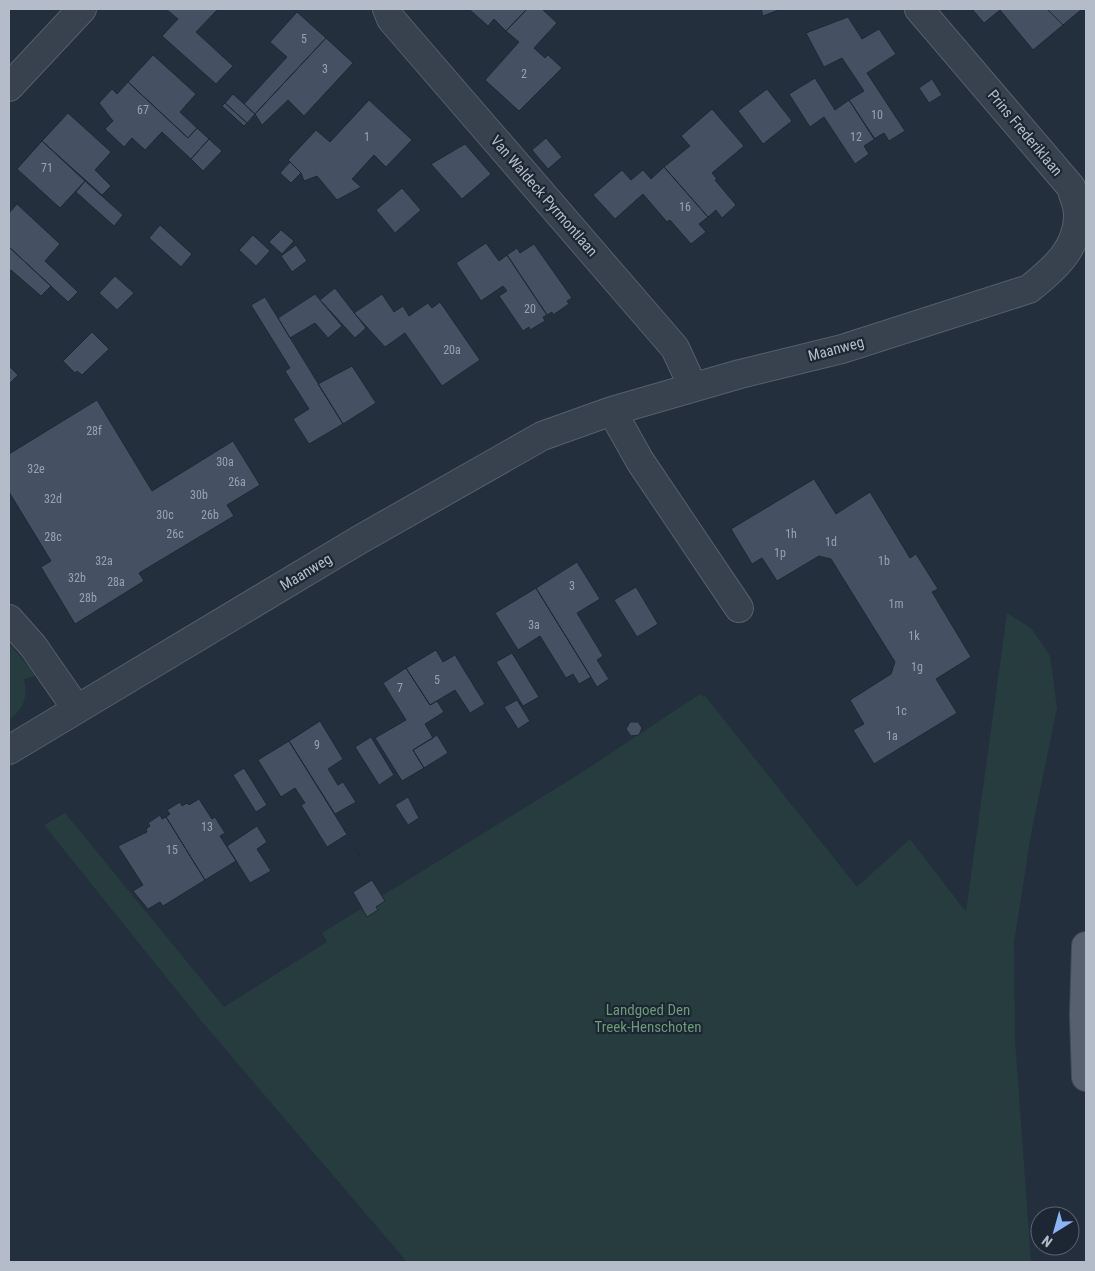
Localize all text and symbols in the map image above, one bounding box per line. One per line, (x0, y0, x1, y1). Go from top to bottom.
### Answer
house number: 5 (301, 32, 307, 46)
house number: 3 (322, 62, 328, 76)
house number: 2 (521, 67, 527, 81)
street label: Prins Frederiklaan (984, 86, 1066, 180)
house number: 67 (137, 103, 149, 117)
house number: 10 (871, 108, 883, 122)
house number: 1 (364, 130, 370, 144)
house number: 12 (850, 130, 862, 144)
street label: Van Waldeck Pyrmontlaan (487, 132, 601, 260)
house number: 71 (41, 161, 53, 175)
house number: 16 (679, 200, 691, 214)
house number: 20 (524, 302, 536, 316)
street label: Maanweg (806, 333, 866, 365)
house number: 20a (443, 343, 461, 357)
house number: 28f (86, 424, 102, 438)
house number: 30a (216, 455, 234, 469)
house number: 32e (27, 462, 45, 476)
house number: 26a (228, 475, 246, 489)
house number: 30b (190, 488, 208, 502)
house number: 32d (44, 492, 62, 506)
house number: 30c (156, 508, 174, 522)
house number: 26b (201, 508, 219, 522)
house number: 26c (166, 527, 184, 541)
house number: 1h (785, 527, 797, 541)
house number: 28c (44, 530, 62, 544)
house number: 1d (825, 535, 837, 549)
house number: 1p (774, 546, 786, 560)
street label: Maanweg (277, 550, 335, 594)
house number: 32a (95, 554, 113, 568)
house number: 1b (878, 554, 890, 568)
house number: 32b (68, 571, 86, 585)
house number: 28a (107, 575, 125, 589)
house number: 3 (569, 579, 575, 593)
house number: 28b (79, 591, 97, 605)
house number: 1m (889, 597, 903, 611)
house number: 3a (528, 618, 540, 632)
house number: 1k (908, 629, 920, 643)
house number: 1g (911, 660, 923, 674)
house number: 5 (434, 673, 440, 687)
house number: 7 (397, 681, 403, 695)
house number: 1c (895, 704, 907, 718)
house number: 1a (886, 729, 898, 743)
house number: 9 (314, 738, 320, 752)
house number: 13 (201, 820, 213, 834)
house number: 15 (166, 843, 178, 857)
park label: Landgoed Den Treek-Henschoten (594, 1001, 702, 1036)
north arrow (1030, 1206, 1080, 1256)
text: N (1039, 1232, 1055, 1250)

